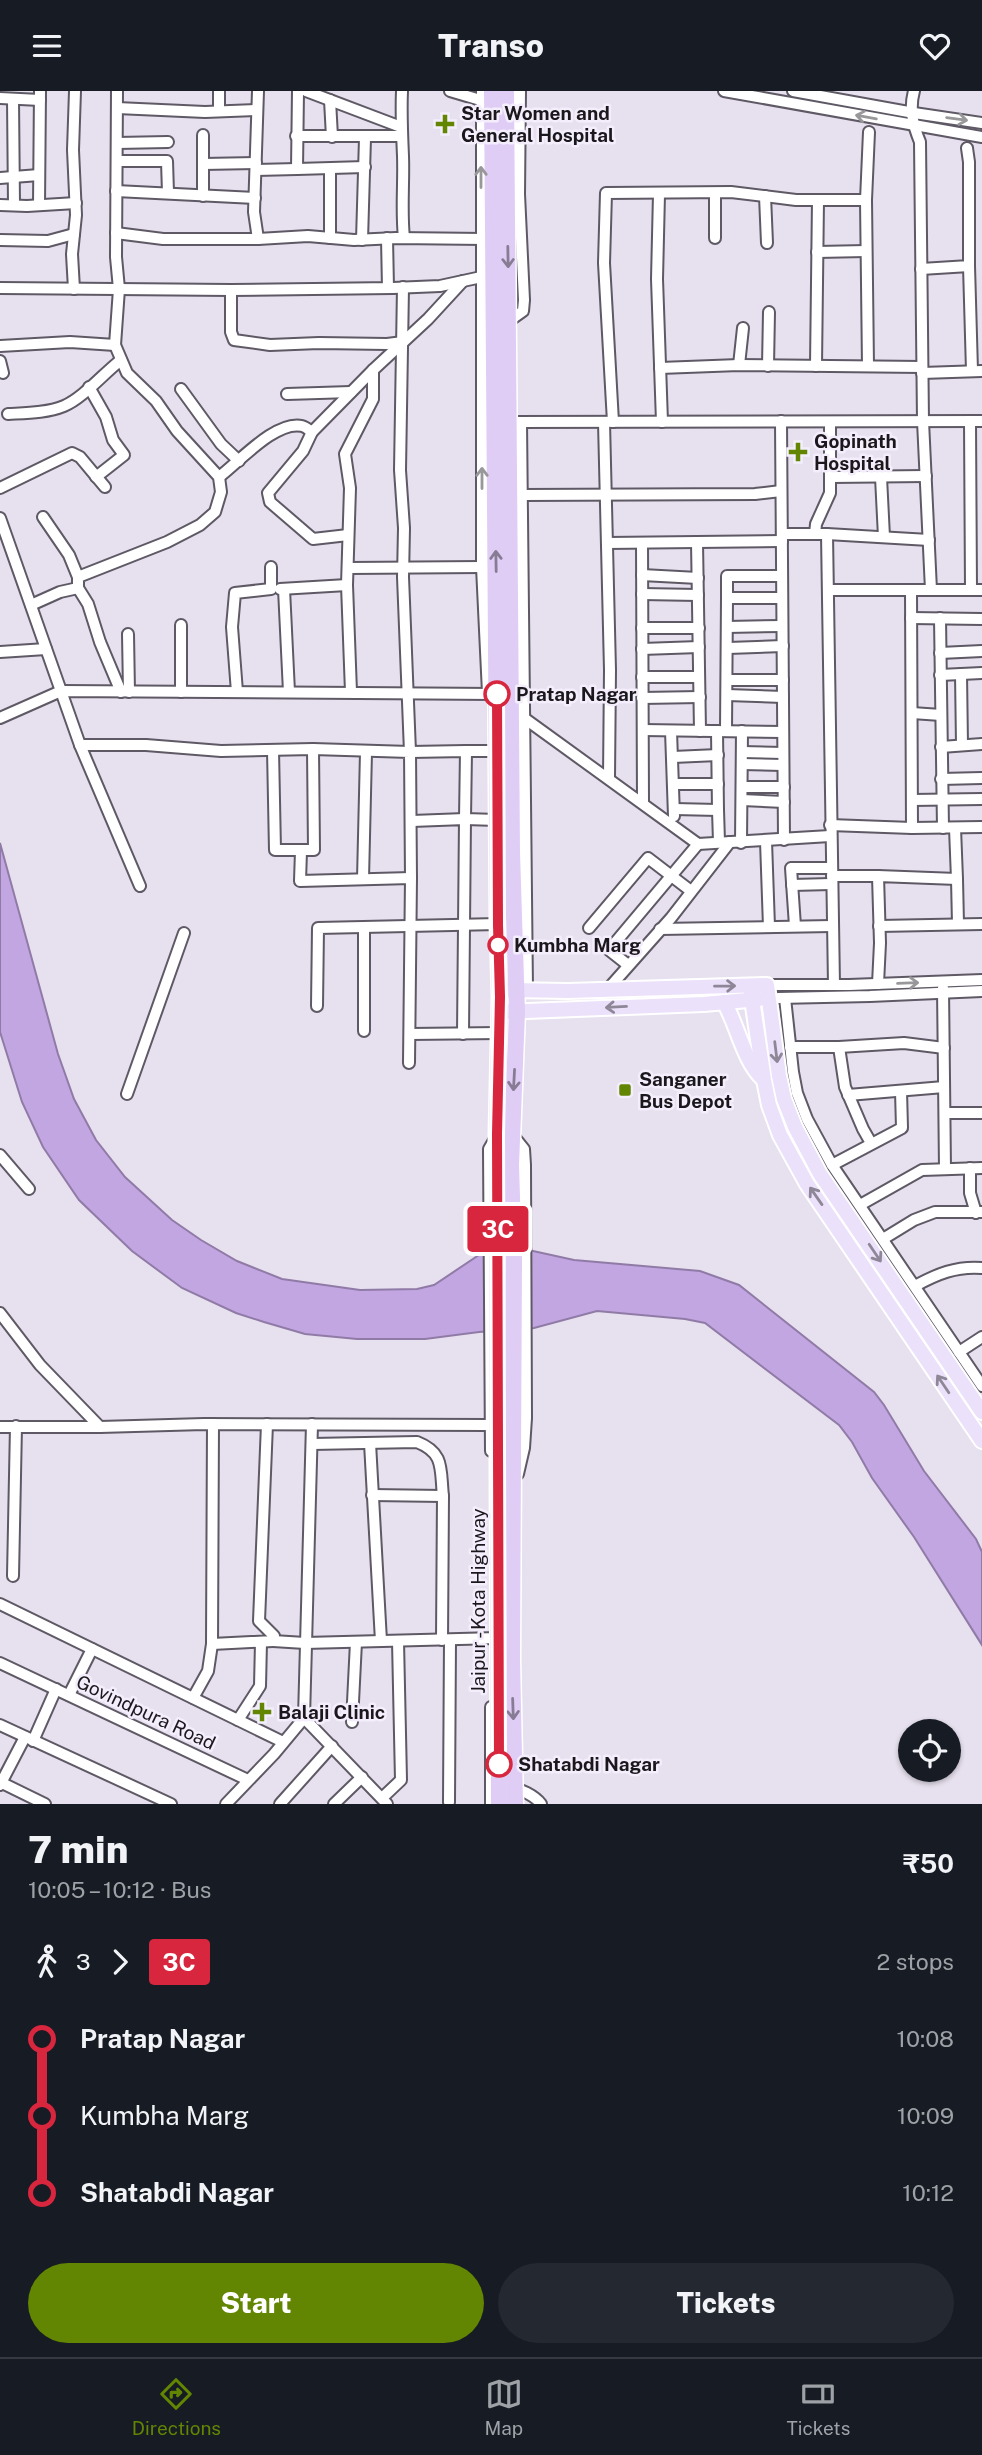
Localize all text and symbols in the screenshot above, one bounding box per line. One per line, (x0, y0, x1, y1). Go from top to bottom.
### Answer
icon: menu (28, 27, 66, 65)
text: Transo (438, 27, 544, 64)
icon: heart (916, 27, 954, 65)
place label: Star Women and General Hospital (461, 102, 614, 146)
one-way arrow (855, 110, 878, 123)
one-way arrow (945, 113, 968, 126)
marker: Star Women and General Hospital (435, 114, 455, 134)
one-way arrow (474, 166, 488, 189)
one-way arrow (501, 245, 515, 268)
place label: Gopinath Hospital (814, 430, 897, 474)
marker: Gopinath Hospital (788, 442, 808, 462)
one-way arrow (475, 467, 489, 490)
one-way arrow (489, 550, 503, 573)
marker: Pratap Nagar (484, 681, 510, 707)
place label: Pratap Nagar (516, 683, 637, 705)
place label: Kumbha Marg (514, 934, 641, 956)
marker: Kumbha Marg (488, 935, 508, 955)
one-way arrow (897, 976, 920, 989)
one-way arrow (713, 979, 736, 993)
one-way arrow (605, 1001, 628, 1014)
one-way arrow (770, 1040, 783, 1063)
one-way arrow (508, 1068, 521, 1091)
place label: Sanganer Bus Depot (639, 1068, 732, 1112)
marker: Sanganer Bus Depot (617, 1082, 633, 1098)
one-way arrow (809, 1187, 823, 1206)
line badge: 3C (466, 1206, 530, 1252)
text: 3C (481, 1215, 515, 1243)
one-way arrow (868, 1243, 882, 1262)
one-way arrow (936, 1375, 950, 1395)
street label: Jaipur - Kota Highway (467, 1508, 489, 1694)
street label: Govindpura Road (73, 1670, 219, 1754)
one-way arrow (506, 1697, 520, 1720)
place label: Balaji Clinic (278, 1701, 385, 1723)
marker: Balaji Clinic (252, 1702, 272, 1722)
map controls (898, 1719, 961, 1782)
button: locate (898, 1719, 961, 1782)
marker: Shatabdi Nagar (486, 1751, 512, 1777)
place label: Shatabdi Nagar (518, 1753, 660, 1775)
text: 7 min (28, 1827, 128, 1872)
text: ₹50 (903, 1848, 954, 1879)
text: 10:05 – 10:12 · Bus (28, 1876, 211, 1903)
icon: walk (28, 1943, 66, 1981)
icon: forward (101, 1943, 139, 1981)
text: 3 (76, 1948, 91, 1975)
text: 3C (163, 1948, 196, 1976)
text: 2 stops (876, 1948, 954, 1975)
text: Pratap Nagar (80, 2023, 245, 2054)
text: 10:08 (897, 2025, 954, 2052)
text: Kumbha Marg (80, 2100, 249, 2131)
text: 10:09 (897, 2102, 954, 2129)
text: Shatabdi Nagar (80, 2177, 274, 2208)
text: 10:12 (902, 2179, 954, 2206)
button: Start (28, 2263, 484, 2343)
button: Tickets (498, 2263, 954, 2343)
tab: Directions (132, 2375, 221, 2439)
tab: Map (484, 2375, 523, 2439)
tab: Tickets (787, 2375, 850, 2439)

